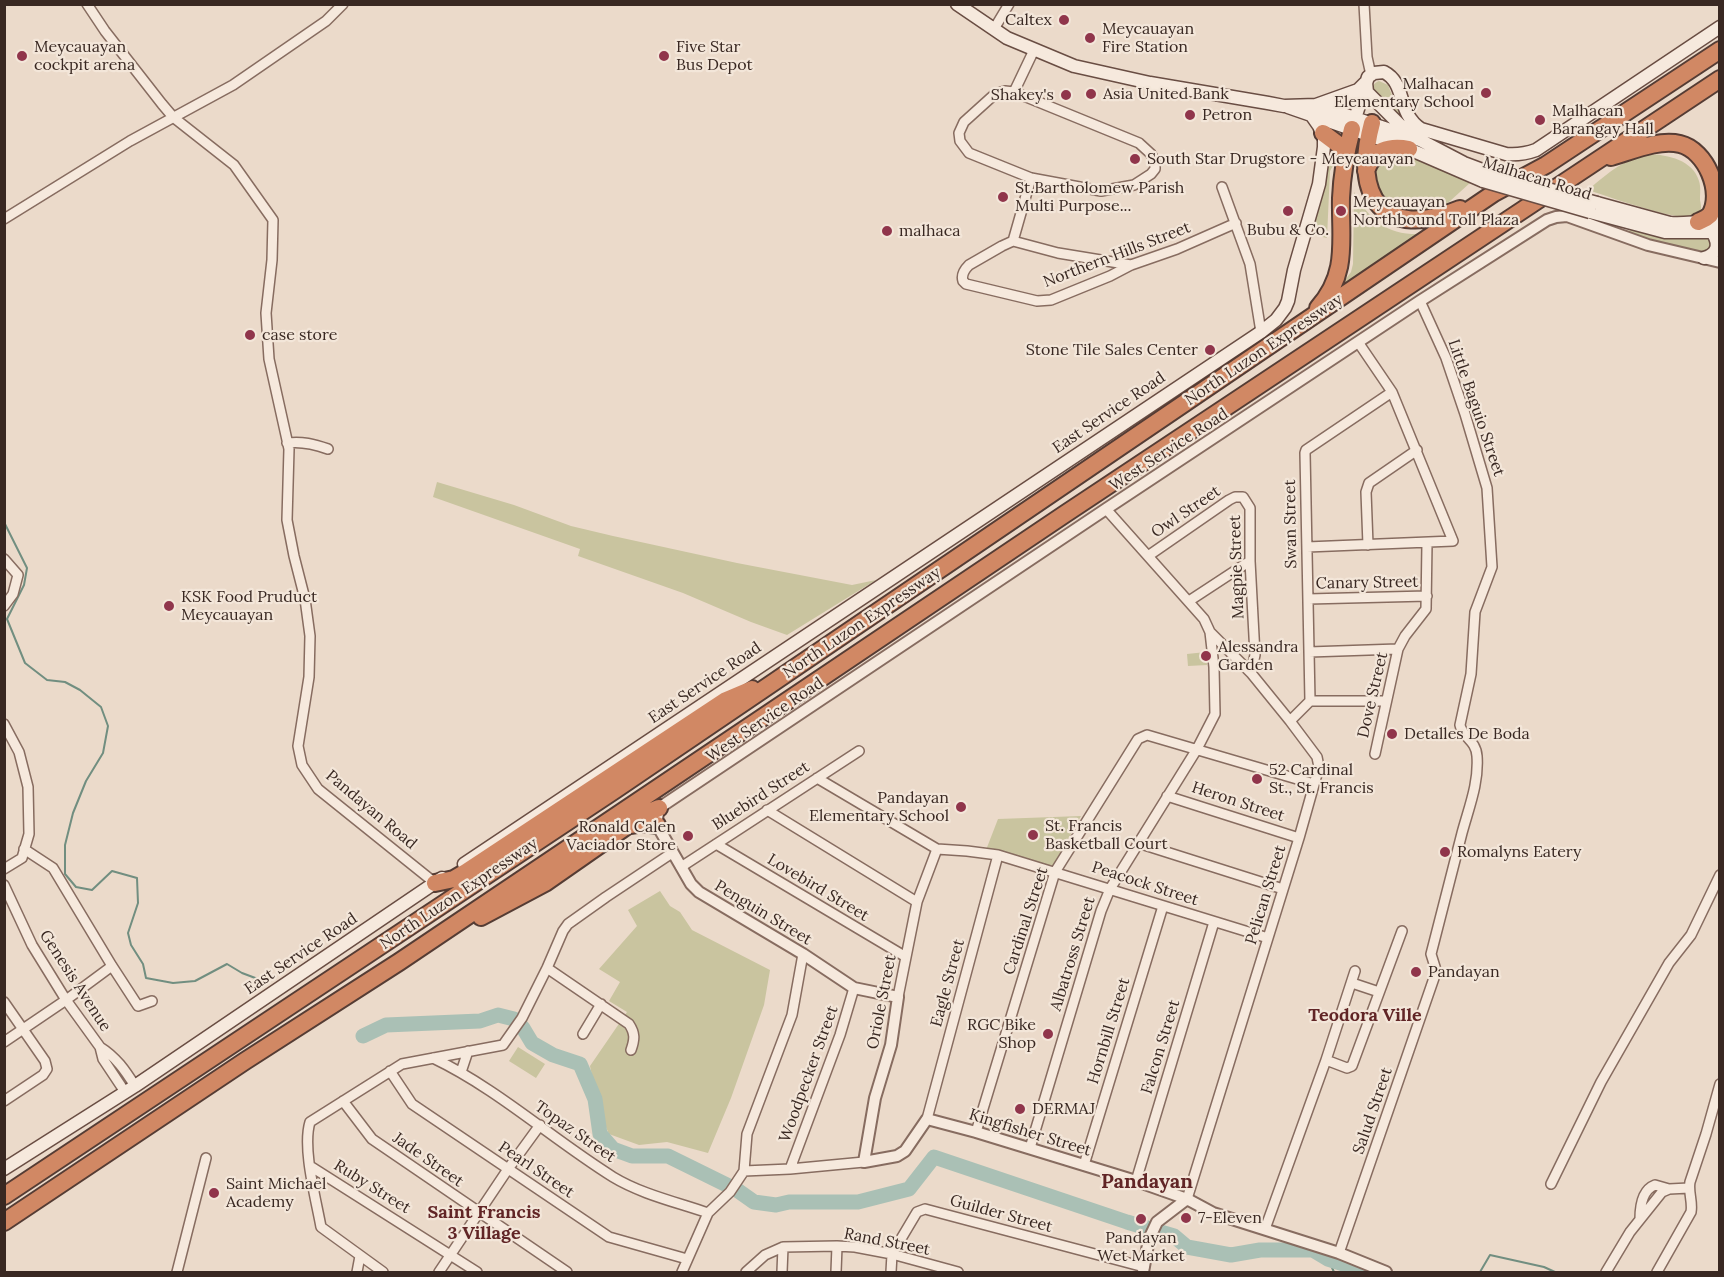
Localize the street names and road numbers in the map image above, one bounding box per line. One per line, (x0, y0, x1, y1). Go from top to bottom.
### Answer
street label: Malhacan Road (1480, 153, 1594, 205)
street label: Northern Hills Street (1041, 218, 1193, 292)
street label: North Luzon Expressway (1182, 290, 1346, 410)
street label: Little Baguio Street (1444, 337, 1508, 479)
street label: East Service Road (1049, 368, 1169, 458)
street label: West Service Road (1106, 404, 1232, 496)
street label: Swan Street (1281, 479, 1301, 569)
street label: Owl Street (1148, 482, 1224, 542)
street label: Magpie Street (1226, 515, 1248, 619)
street label: North Luzon Expressway (780, 563, 944, 683)
street label: Canary Street (1316, 573, 1418, 593)
street label: East Service Road (645, 638, 765, 728)
street label: Dove Street (1354, 650, 1392, 740)
street label: West Service Road (703, 674, 827, 766)
street label: Bluebird Street (709, 757, 813, 835)
street label: Pandayan Road (322, 766, 420, 854)
street label: Heron Street (1189, 778, 1287, 826)
street label: North Luzon Expressway (377, 834, 541, 954)
street label: Pelican Street (1242, 843, 1290, 947)
street label: Lovebird Street (764, 850, 872, 926)
street label: Peacock Street (1089, 858, 1201, 910)
street label: Cardinal Street (1000, 865, 1052, 977)
street label: Penguin Street (711, 876, 815, 950)
street label: Albatross Street (1046, 894, 1100, 1014)
street label: East Service Road (241, 909, 361, 999)
street label: Genesis Avenue (35, 927, 115, 1035)
street label: Eagle Street (927, 937, 969, 1029)
street label: Oriole Street (863, 953, 901, 1051)
street label: Hornbill Street (1084, 975, 1134, 1087)
street label: Falcon Street (1138, 997, 1184, 1097)
street label: Woodpecker Street (775, 1003, 843, 1145)
street label: Salud Street (1349, 1065, 1397, 1157)
street label: Topaz Street (531, 1097, 619, 1167)
street label: Kingfisher Street (967, 1105, 1093, 1161)
street label: Jade Street (389, 1129, 467, 1191)
street label: Pearl Street (494, 1138, 578, 1202)
street label: Ruby Street (330, 1156, 414, 1218)
street label: Guilder Street (948, 1191, 1054, 1237)
street label: Rand Street (842, 1224, 932, 1260)

